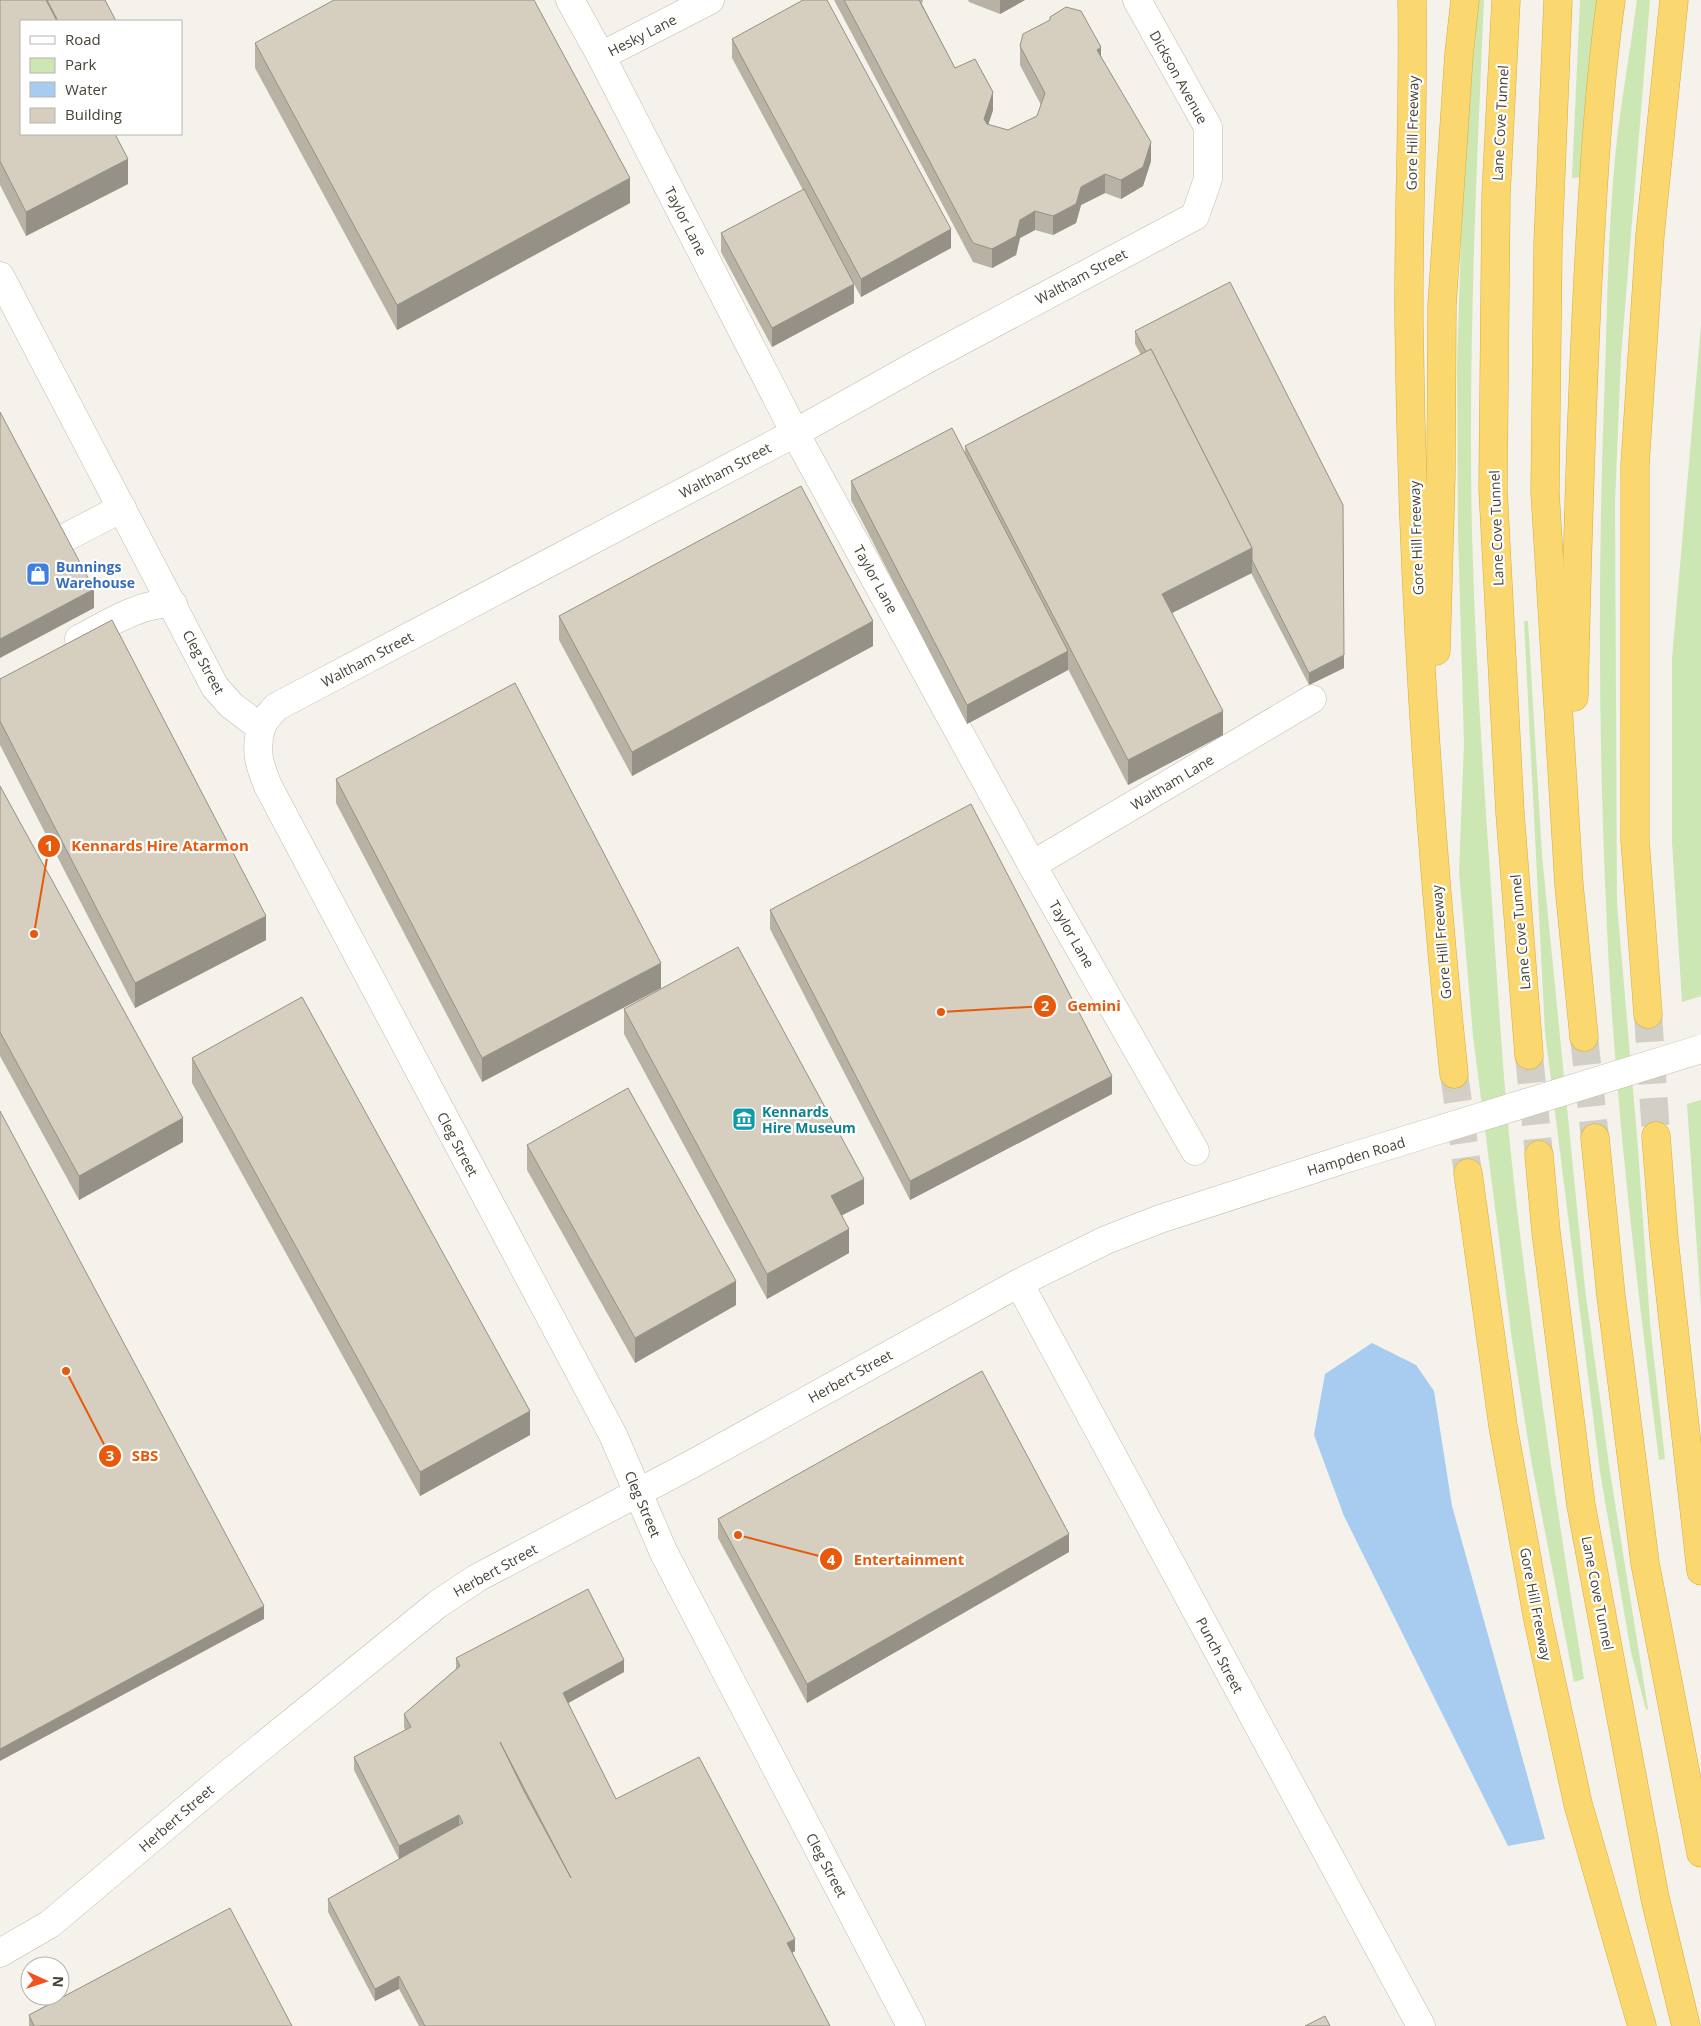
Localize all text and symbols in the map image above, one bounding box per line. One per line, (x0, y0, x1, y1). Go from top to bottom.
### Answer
street label: Hesky Lane (605, 10, 680, 60)
legend (20, 20, 182, 135)
street label: Dickson Avenue (1146, 27, 1213, 127)
text: Road (65, 29, 101, 49)
text: Park (65, 54, 96, 74)
street label: Lane Cove Tunnel (1487, 65, 1513, 181)
street label: Gore Hill Freeway (1402, 75, 1423, 191)
text: Water (65, 79, 107, 99)
text: Building (65, 104, 122, 124)
street label: Taylor Lane (660, 183, 712, 259)
street label: Waltham Street (1032, 244, 1130, 308)
street label: Waltham Street (676, 438, 774, 502)
street label: Lane Cove Tunnel (1484, 470, 1508, 586)
street label: Gore Hill Freeway (1404, 479, 1427, 596)
street label: Taylor Lane (849, 541, 903, 617)
place label: Bunnings Warehouse (56, 557, 135, 592)
shop icon: Bunnings Warehouse (25, 561, 51, 587)
street label: Cleg Street (179, 627, 229, 697)
street label: Waltham Street (318, 627, 416, 691)
street label: Waltham Lane (1127, 750, 1217, 814)
callout: Kennards Hire Atarmon (37, 831, 259, 861)
text: 1 (45, 835, 53, 855)
text: Kennards Hire Atarmon (71, 835, 249, 855)
street label: Lane Cove Tunnel (1505, 874, 1535, 990)
street label: Gore Hill Freeway (1426, 883, 1455, 1000)
street label: Taylor Lane (1045, 897, 1099, 971)
callout: Gemini (1032, 991, 1131, 1021)
text: 2 (1041, 995, 1050, 1015)
text: Gemini (1067, 995, 1121, 1015)
place label: Kennards Hire Museum (762, 1102, 856, 1137)
museum icon: Kennards Hire Museum (731, 1106, 757, 1132)
street label: Cleg Street (433, 1108, 483, 1180)
street label: Hampden Road (1305, 1132, 1407, 1180)
street label: Herbert Street (804, 1345, 896, 1407)
callout: SBS (97, 1441, 169, 1471)
text: 3 (106, 1445, 114, 1465)
text: SBS (132, 1445, 158, 1465)
street label: Cleg Street (620, 1468, 666, 1540)
street label: Lane Cove Tunnel (1578, 1534, 1618, 1652)
street label: Herbert Street (449, 1539, 541, 1601)
callout: Entertainment (819, 1544, 974, 1574)
street label: Gore Hill Freeway (1516, 1546, 1556, 1663)
text: 4 (827, 1549, 836, 1569)
text: Entertainment (854, 1549, 965, 1569)
street label: Punch Street (1192, 1614, 1248, 1696)
street label: Herbert Street (134, 1780, 218, 1856)
street label: Cleg Street (802, 1829, 852, 1901)
north arrow (20, 1956, 70, 2006)
text: N (49, 1976, 68, 1988)

